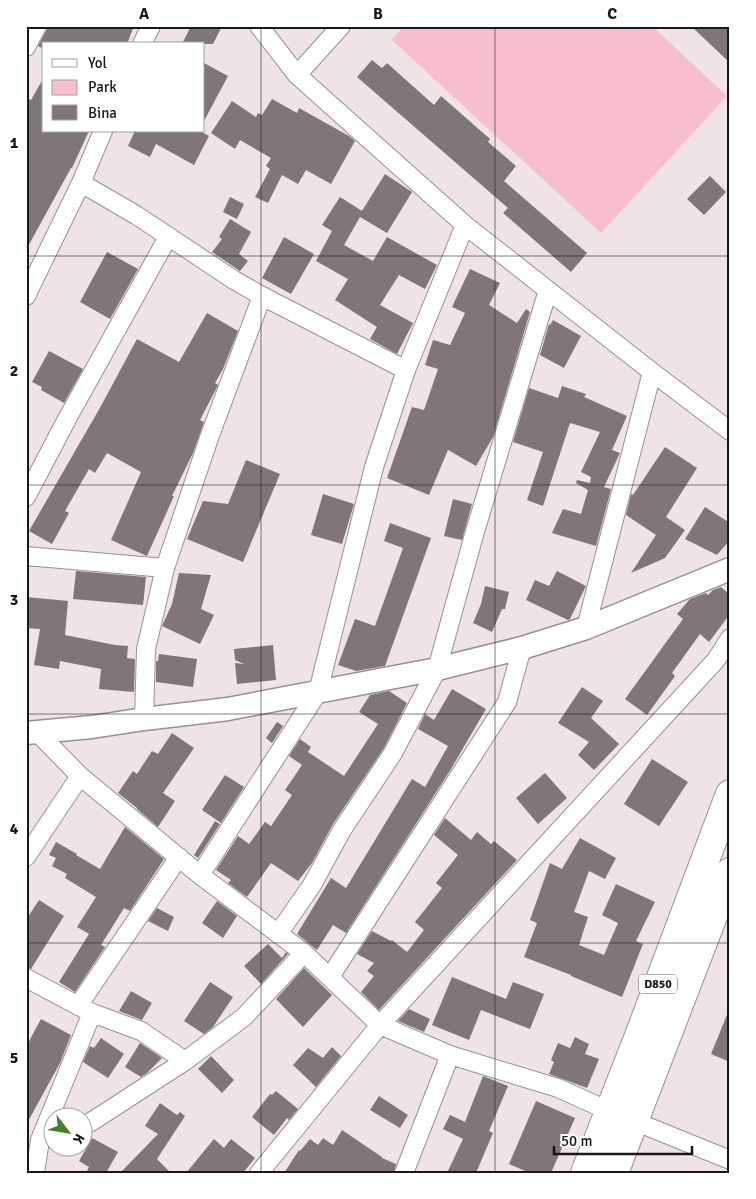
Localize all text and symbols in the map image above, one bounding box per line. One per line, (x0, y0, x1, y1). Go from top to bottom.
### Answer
text: A (139, 4, 150, 24)
text: B (373, 4, 383, 24)
text: C (607, 4, 617, 24)
legend (42, 42, 205, 132)
text: Yol (88, 54, 107, 72)
text: Park (88, 78, 117, 96)
text: Bina (88, 104, 117, 122)
text: 1 (10, 133, 19, 153)
text: 2 (10, 361, 18, 381)
text: 3 (10, 590, 18, 610)
text: 4 (10, 819, 19, 839)
road number: D850 (639, 974, 677, 994)
text: 5 (10, 1048, 18, 1068)
north arrow (42, 1106, 92, 1156)
scale bar (554, 1124, 691, 1156)
text: K (69, 1130, 88, 1147)
text: 50 m (561, 1132, 592, 1150)

